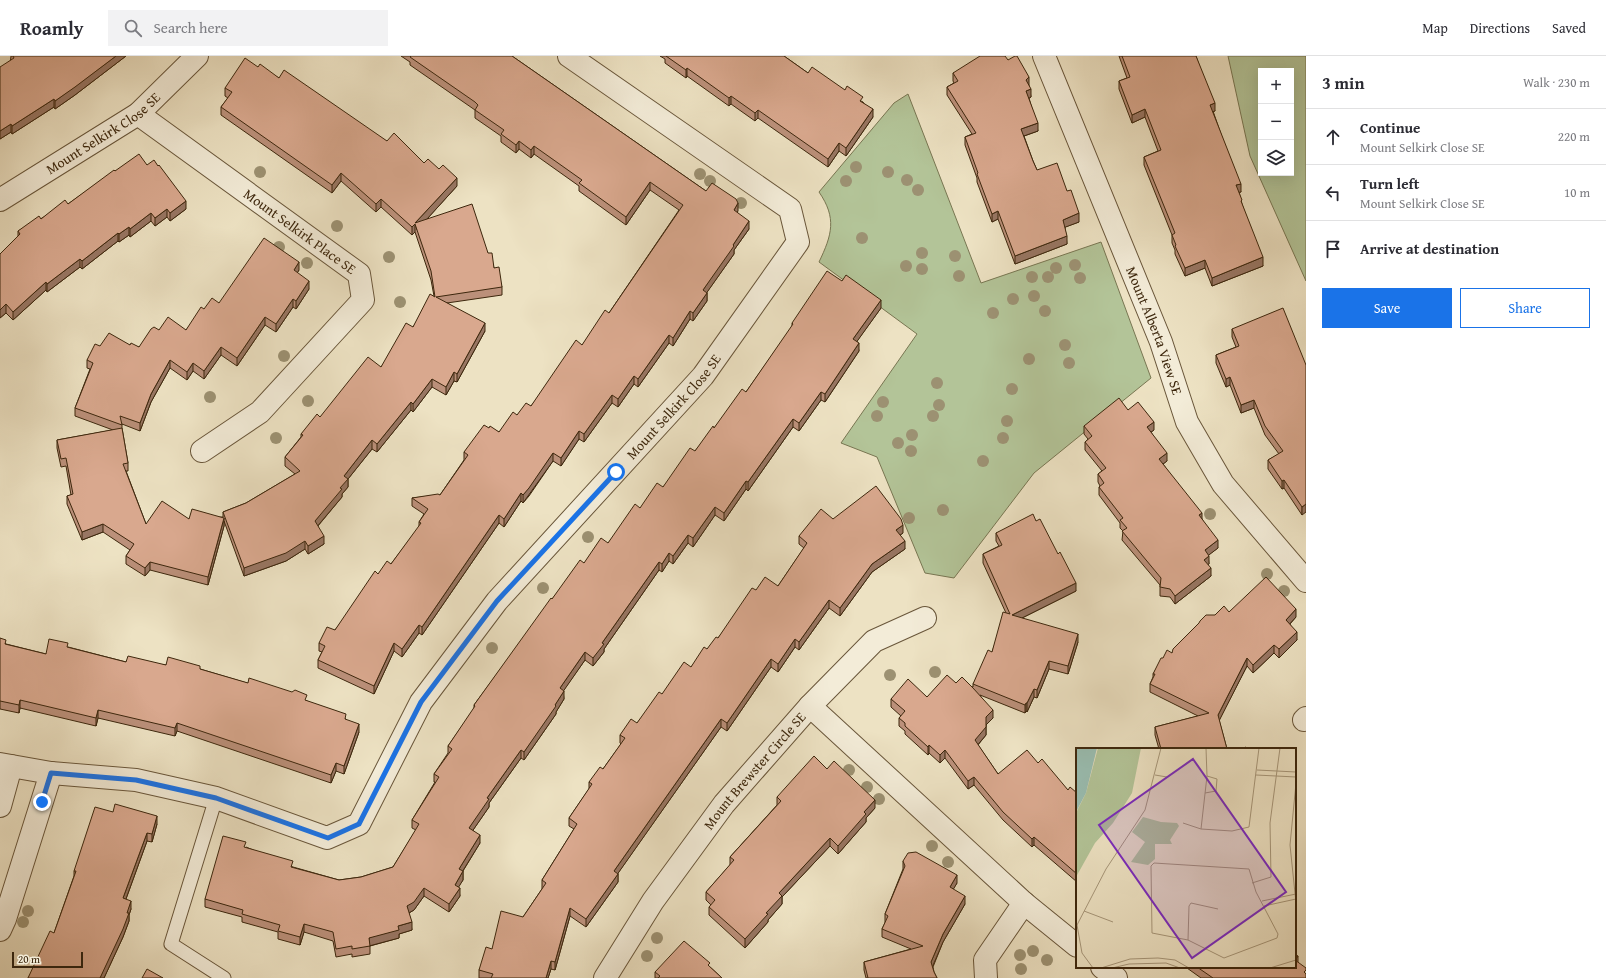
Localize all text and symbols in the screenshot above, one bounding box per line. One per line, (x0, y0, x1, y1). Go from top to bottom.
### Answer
search box (108, 10, 388, 46)
text: Roamly (20, 14, 84, 42)
icon: search (122, 17, 144, 39)
text: Search here (154, 17, 228, 38)
text: Map (1422, 18, 1448, 38)
text: Directions (1470, 18, 1530, 38)
text: Saved (1552, 18, 1586, 38)
map controls (1258, 68, 1294, 176)
button: + (1258, 68, 1294, 104)
text: 3 min (1322, 70, 1364, 95)
text: Walk · 230 m (1523, 73, 1590, 92)
street label: Mount Selkirk Close SE (42, 88, 165, 179)
button: − (1258, 104, 1294, 140)
text: Continue (1360, 117, 1421, 138)
icon: ahead (1322, 126, 1344, 148)
text: 220 m (1558, 127, 1590, 146)
text: Mount Selkirk Close SE (1360, 138, 1485, 157)
button: layers (1258, 140, 1294, 176)
text: Turn left (1360, 173, 1419, 194)
icon: left (1322, 182, 1344, 204)
text: 10 m (1564, 183, 1590, 202)
street label: Mount Selkirk Place SE (240, 184, 360, 279)
text: Mount Selkirk Close SE (1360, 194, 1485, 213)
icon: arrive (1322, 238, 1344, 260)
text: Arrive at destination (1360, 238, 1499, 259)
street label: Mount Alberta View SE (1121, 263, 1187, 397)
button: Save (1322, 288, 1452, 328)
button: Share (1460, 288, 1590, 328)
street label: Mount Selkirk Close SE (622, 350, 726, 464)
route start (607, 463, 625, 481)
street label: Mount Brewster Circle SE (699, 708, 810, 834)
inset map (1076, 748, 1296, 968)
route end (33, 793, 51, 811)
scale bar (12, 950, 83, 969)
text: 20 m (18, 951, 40, 967)

